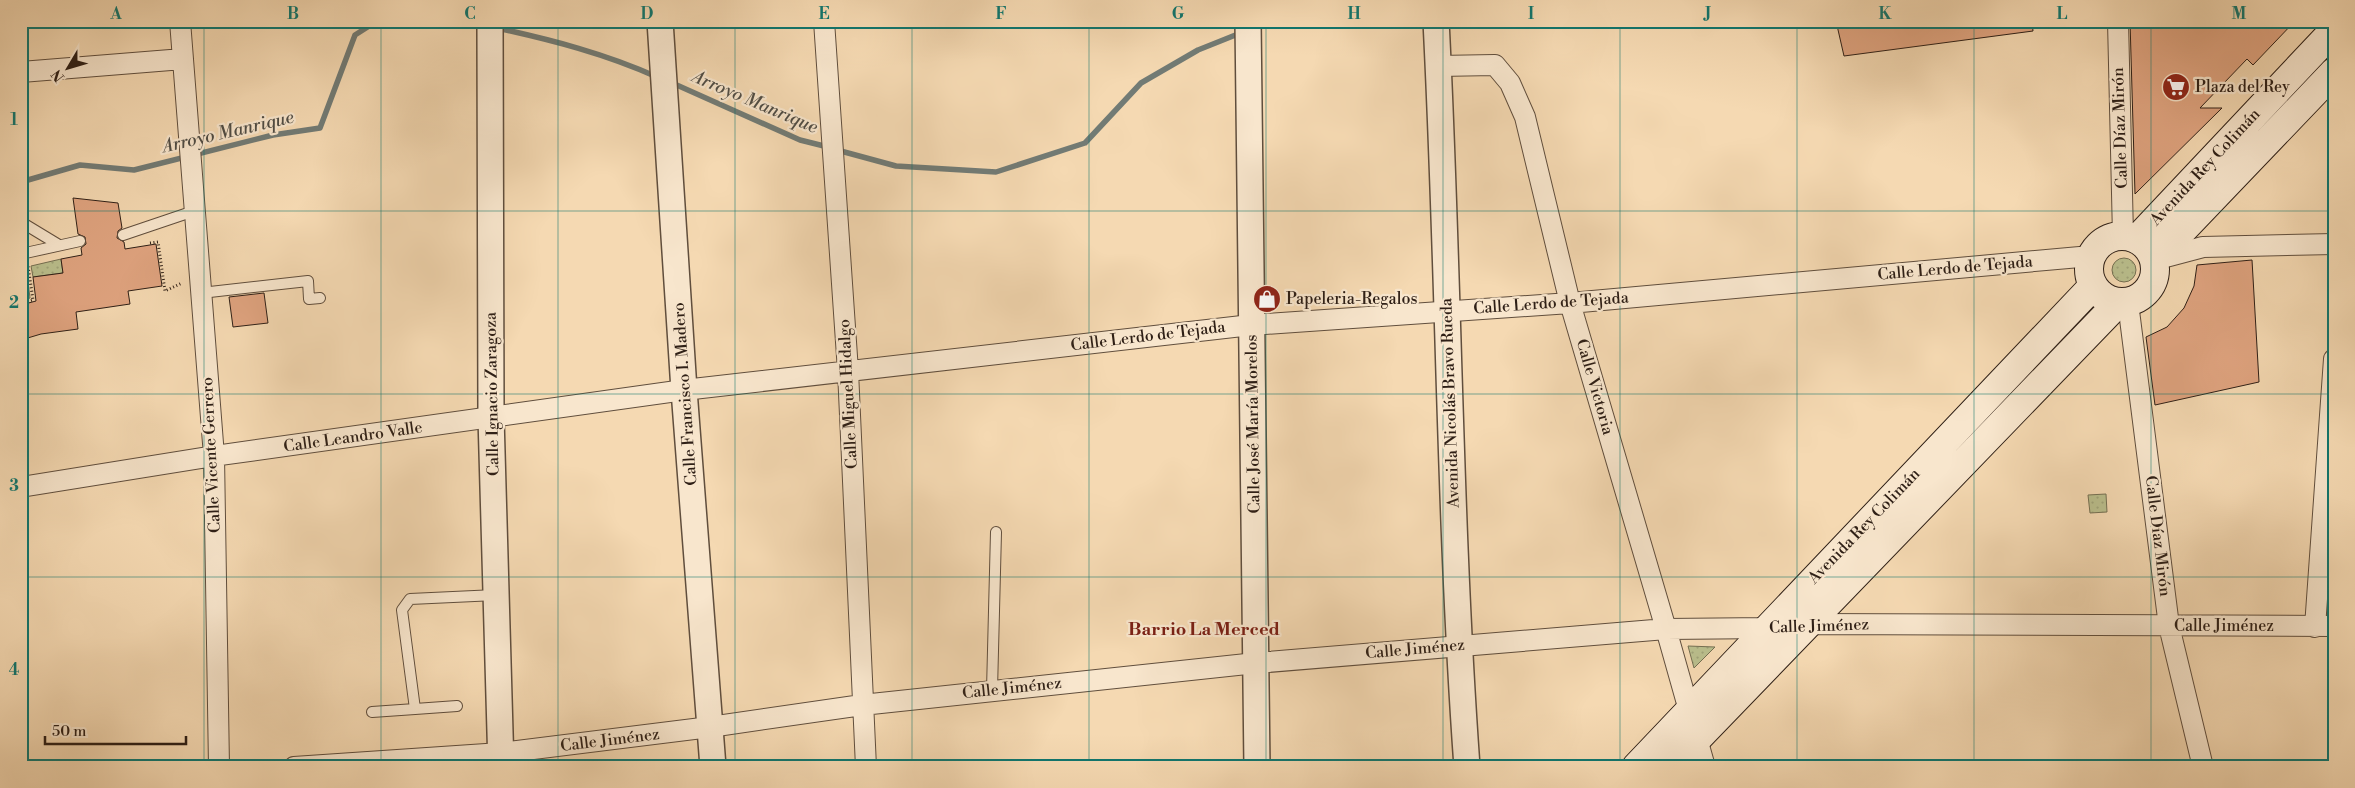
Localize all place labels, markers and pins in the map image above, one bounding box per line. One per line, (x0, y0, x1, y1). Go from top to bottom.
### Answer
supermarket icon: Plaza del Rey (2161, 72, 2191, 102)
place label: Plaza del Rey (2195, 77, 2290, 97)
shop icon: Papeleria-Regalos (1252, 284, 1282, 314)
place label: Papeleria-Regalos (1286, 289, 1417, 309)

